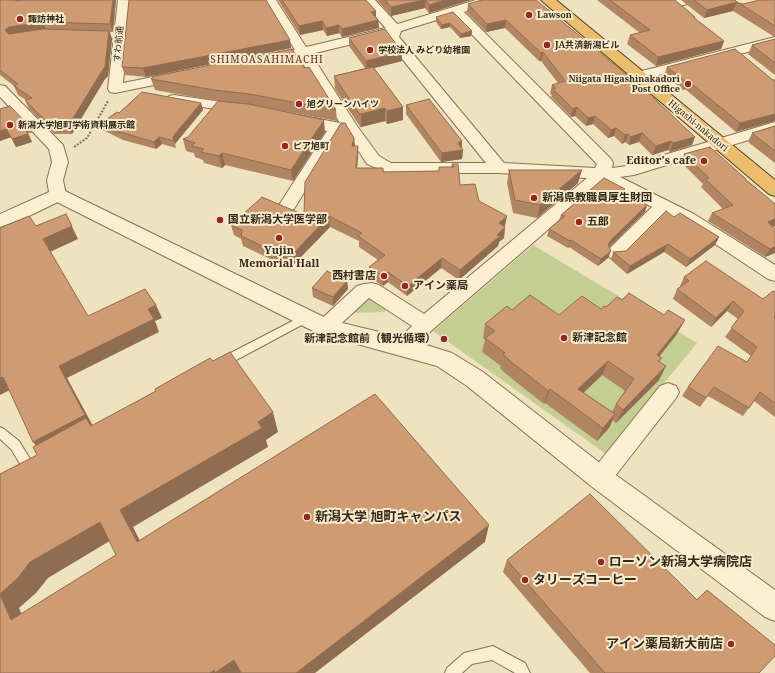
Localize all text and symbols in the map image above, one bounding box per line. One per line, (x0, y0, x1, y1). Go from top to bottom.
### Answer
marker: Lawson (524, 10, 534, 20)
place label: Lawson (537, 10, 572, 20)
marker: 諏訪神社 (15, 14, 25, 24)
place label: 諏訪神社 (28, 14, 64, 24)
street label: すわ前通 (112, 26, 126, 62)
marker: JA共済新潟ビル (542, 40, 552, 50)
place label: JA共済新潟ビル (555, 40, 619, 50)
marker: 学校法人 みどり幼稚園 (365, 45, 375, 55)
place label: 学校法人 みどり幼稚園 (378, 45, 470, 55)
district label: SHIMOASAHIMACHI (210, 54, 324, 66)
place label: Niigata Higashinakadori Post Office (568, 74, 680, 95)
marker: Niigata Higashinakadori Post Office (683, 79, 693, 89)
street label: Higashi-nakadori (666, 98, 730, 154)
marker: 旭グリーンハイツ (294, 99, 304, 109)
place label: 旭グリーンハイツ (307, 99, 379, 109)
marker: 新潟大学旭町学術資料展示館 (5, 120, 15, 130)
place label: 新潟大学旭町学術資料展示館 (18, 120, 135, 130)
marker: ピア旭町 (280, 141, 290, 151)
place label: ピア旭町 (293, 141, 329, 151)
place label: Editor's cafe (626, 154, 696, 168)
marker: Editor's cafe (699, 156, 709, 166)
place label: 新潟県教職員厚生財団 (542, 191, 652, 205)
marker: 新潟県教職員厚生財団 (529, 193, 539, 203)
place label: 国立新潟大学医学部 (228, 213, 327, 227)
marker: 国立新潟大学医学部 (215, 215, 225, 225)
place label: 五郎 (587, 215, 609, 229)
marker: 五郎 (574, 217, 584, 227)
marker: Yujin Memorial Hall (274, 233, 284, 243)
place label: Yujin Memorial Hall (239, 244, 319, 270)
place label: 西村書店 (332, 269, 376, 283)
marker: 西村書店 (379, 271, 389, 281)
place label: アイン薬局 (413, 279, 468, 293)
marker: アイン薬局 (400, 281, 410, 291)
place label: 新津記念館 (572, 331, 627, 345)
place label: 新津記念館前（観光循環） (304, 332, 436, 346)
marker: 新津記念館 (559, 333, 569, 343)
marker: 新津記念館前（観光循環） (439, 334, 449, 344)
place label: 新潟大学 旭町キャンパス (315, 509, 461, 525)
marker: 新潟大学 旭町キャンパス (302, 512, 312, 522)
place label: ローソン新潟大学病院店 (609, 554, 752, 570)
marker: ローソン新潟大学病院店 (596, 557, 606, 567)
place label: タリーズコーヒー (533, 572, 637, 588)
marker: タリーズコーヒー (520, 575, 530, 585)
place label: アイン薬局新大前店 (606, 636, 723, 652)
marker: アイン薬局新大前店 (726, 639, 736, 649)

